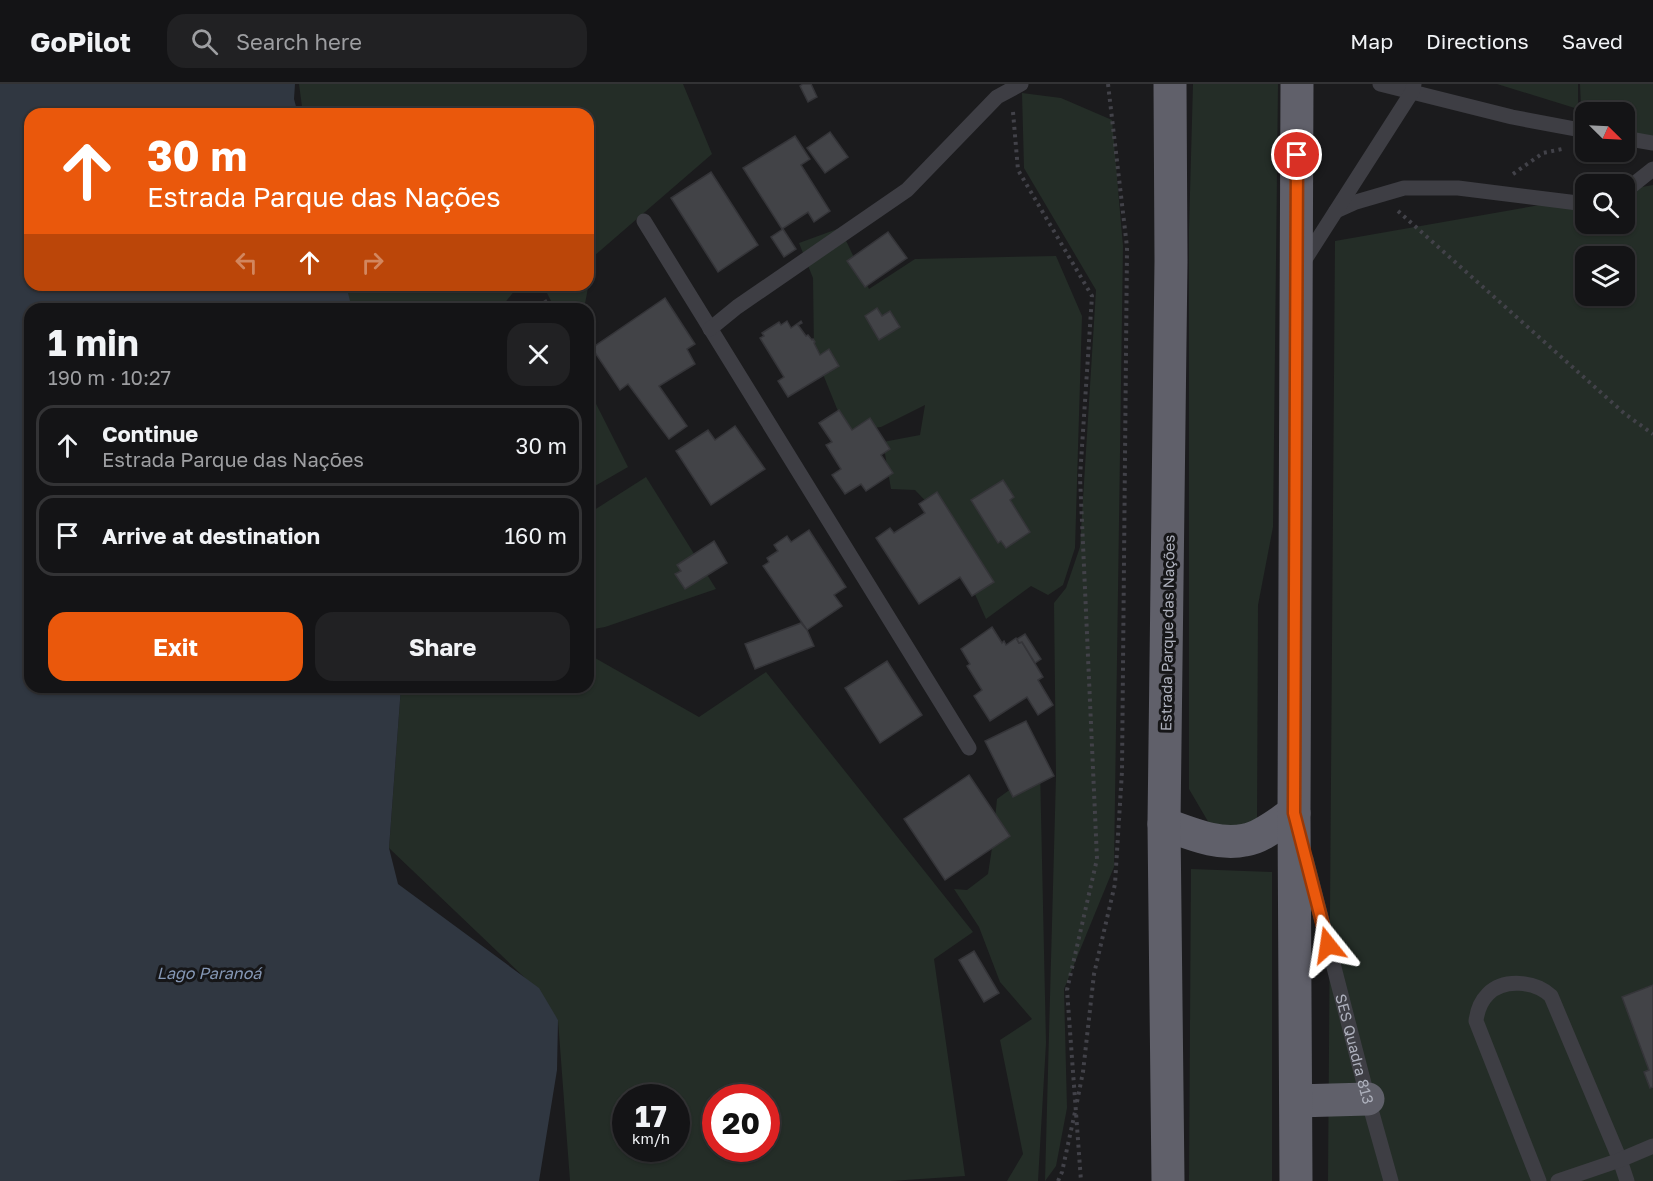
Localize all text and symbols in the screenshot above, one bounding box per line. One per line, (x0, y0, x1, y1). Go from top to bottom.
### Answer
search box (167, 14, 587, 68)
text: GoPilot (30, 25, 131, 58)
icon: search (188, 25, 221, 58)
text: Search here (236, 28, 362, 55)
text: Map (1350, 28, 1393, 54)
text: Directions (1426, 28, 1529, 54)
text: Saved (1562, 28, 1623, 54)
north arrow (1575, 102, 1635, 162)
map controls (1575, 102, 1635, 306)
pin (1271, 129, 1322, 180)
text: 30 m (147, 130, 247, 180)
icon: ahead (48, 132, 126, 210)
icon: arrive (1280, 138, 1313, 171)
button: search (1575, 174, 1635, 234)
text: Estrada Parque das Nações (147, 181, 501, 213)
icon: left (230, 246, 263, 279)
icon: ahead (293, 246, 326, 279)
icon: right (356, 246, 389, 279)
button: layers (1575, 246, 1635, 306)
text: 1 min (48, 321, 139, 364)
button: close (507, 323, 570, 386)
text: 190 m · 10:27 (48, 365, 171, 389)
text: Continue (102, 420, 198, 447)
icon: ahead (51, 429, 84, 462)
text: 30 m (516, 432, 567, 459)
text: Estrada Parque das Nações (102, 447, 364, 471)
icon: arrive (51, 519, 84, 552)
text: Arrive at destination (102, 522, 320, 549)
text: 160 m (504, 522, 567, 549)
street label: Estrada Parque das Nações (1156, 535, 1178, 731)
button: Exit (48, 612, 303, 681)
button: Share (315, 612, 570, 681)
position arrow (1296, 913, 1360, 977)
water label: Lago Paranoá (157, 963, 263, 983)
street label: SES Quadra 813 (1332, 992, 1378, 1106)
speed limit sign: 20 (702, 1084, 780, 1162)
text: 17 (635, 1098, 667, 1134)
text: km/h (632, 1129, 670, 1147)

